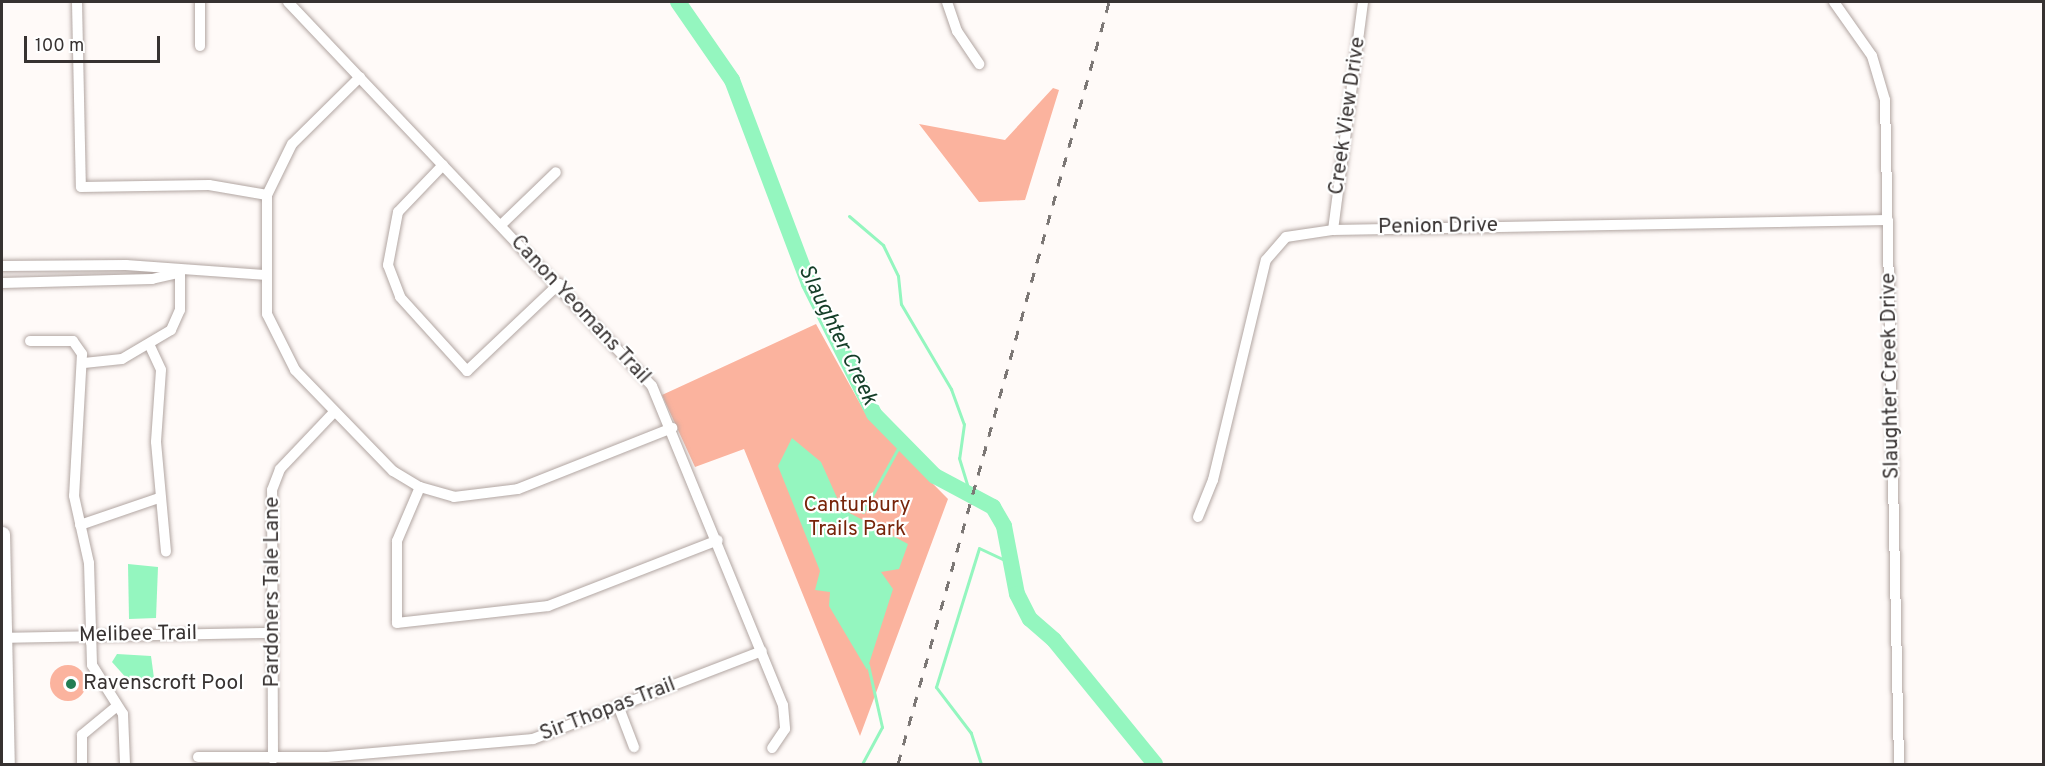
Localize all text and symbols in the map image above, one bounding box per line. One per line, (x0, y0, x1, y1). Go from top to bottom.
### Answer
scale bar (27, 24, 164, 62)
text: 100 m (35, 35, 84, 58)
street label: Creek View Drive (1324, 35, 1372, 197)
street label: Penion Drive (1378, 213, 1498, 241)
street label: Canon Yeomans Trail (504, 230, 656, 390)
water label: Slaughter Creek (792, 260, 882, 410)
street label: Slaughter Creek Drive (1877, 273, 1905, 479)
park label: Canturbury Trails Park (803, 493, 911, 543)
street label: Pardoners Tale Lane (260, 496, 286, 688)
street label: Melibee Trail (78, 621, 198, 649)
place label: Ravenscroft Pool (83, 671, 244, 697)
street label: Sir Thopas Trail (536, 672, 680, 748)
marker: Ravenscroft Pool (64, 677, 78, 691)

